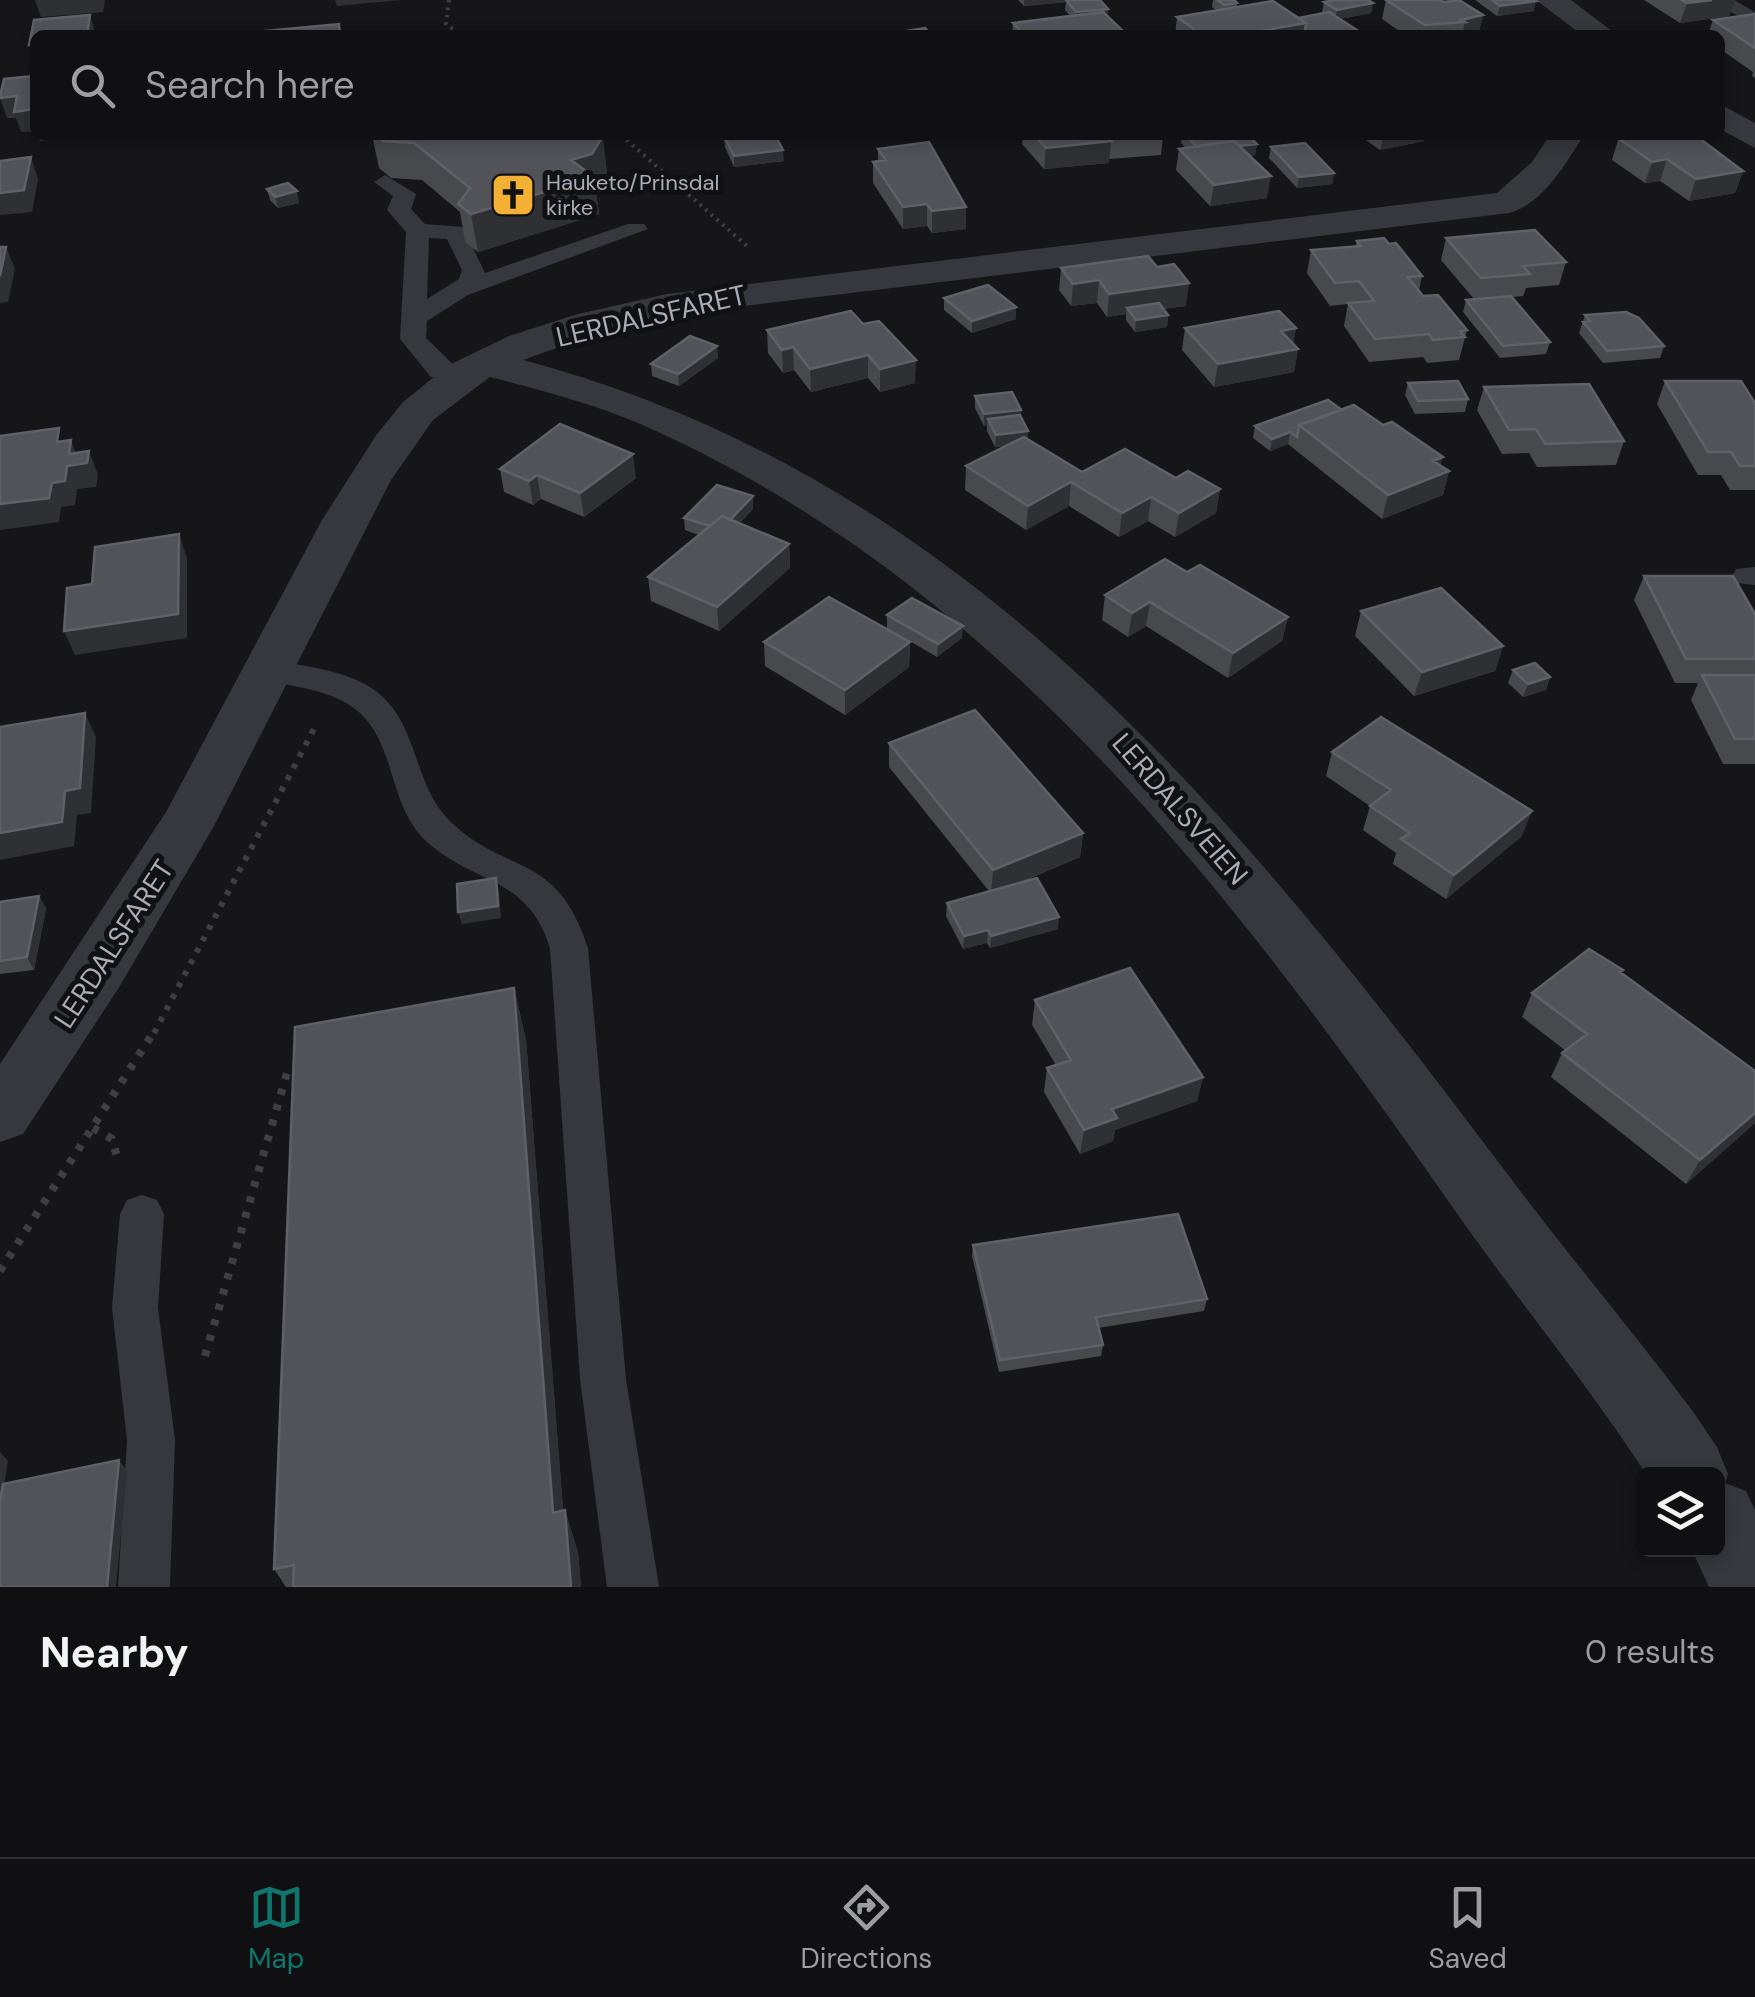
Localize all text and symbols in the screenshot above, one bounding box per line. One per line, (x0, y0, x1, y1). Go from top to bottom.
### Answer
search box (30, 30, 1725, 140)
icon: search (65, 58, 120, 113)
text: Search here (145, 60, 355, 110)
place label: Hauketo/Prinsdal kirke (546, 168, 720, 222)
church icon: Hauketo/Prinsdal kirke (490, 172, 536, 218)
street label: LERDALSFARET (553, 276, 749, 356)
street label: LERDALSVEIEN (1104, 725, 1256, 893)
street label: LERDALSFARET (46, 853, 182, 1035)
map controls (1635, 1467, 1725, 1557)
button: layers (1635, 1467, 1725, 1557)
text: Nearby (40, 1625, 189, 1680)
text: 0 results (1585, 1631, 1715, 1673)
tab: Map (248, 1880, 304, 1977)
tab: Directions (801, 1880, 932, 1977)
tab: Saved (1428, 1880, 1507, 1977)

